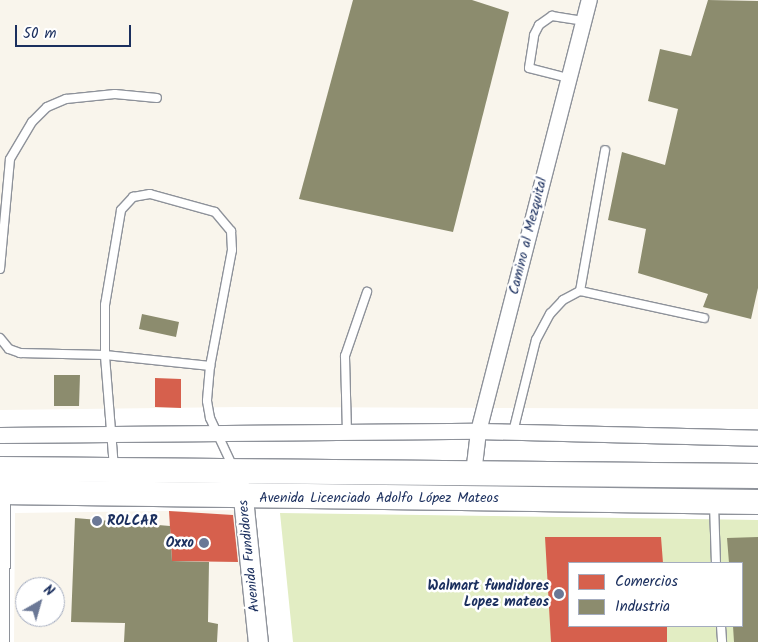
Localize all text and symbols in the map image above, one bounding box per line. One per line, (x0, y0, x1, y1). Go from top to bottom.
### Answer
scale bar (18, 15, 134, 47)
text: 50 m (23, 22, 57, 46)
street label: Camino al Mezquital (505, 176, 551, 296)
street label: Avenida Licenciado Adolfo López Mateos (259, 490, 499, 506)
street label: Avenida Fundidores (235, 499, 263, 613)
place label: ROLCAR (107, 513, 158, 529)
marker: ROLCAR (91, 515, 103, 527)
place label: Oxxo (166, 535, 194, 551)
marker: Oxxo (198, 537, 210, 549)
legend (568, 562, 743, 627)
text: Comercios (615, 570, 678, 594)
north arrow (15, 577, 65, 627)
place label: Walmart fundidores Lopez mateos (428, 578, 549, 610)
text: N (38, 580, 59, 602)
marker: Walmart fundidores Lopez mateos (553, 588, 565, 600)
text: Industria (615, 595, 670, 619)

